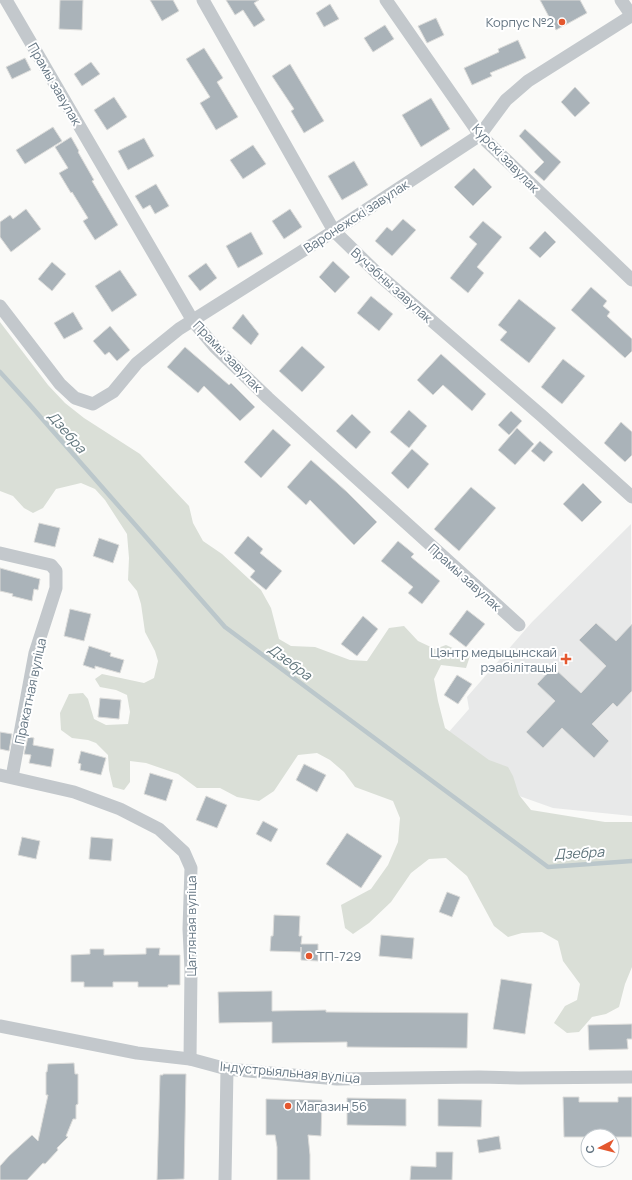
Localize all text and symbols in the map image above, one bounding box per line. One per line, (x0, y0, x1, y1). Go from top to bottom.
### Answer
place label: Корпус №2 (486, 13, 554, 31)
marker: Корпус №2 (557, 17, 567, 27)
street label: Прамы завулак (24, 39, 86, 129)
street label: Курскі завулак (468, 120, 544, 197)
street label: Варонежскі завулак (300, 175, 413, 257)
street label: Вучэбны завулак (347, 243, 437, 327)
street label: Прамы завулак (189, 316, 267, 396)
water label: Дзебра (44, 407, 92, 458)
street label: Прамы завулак (425, 539, 506, 615)
street label: Пракатная вуліца (10, 636, 50, 746)
water label: Дзебра (265, 639, 317, 685)
place label: Цэнтр медыцынскай рэабілітацыі (430, 643, 557, 676)
marker: Цэнтр медыцынскай рэабілітацыі (560, 653, 572, 665)
water label: Дзебра (554, 842, 606, 863)
street label: Цагляная вуліца (182, 875, 200, 977)
place label: ТП-729 (317, 947, 361, 965)
marker: ТП-729 (304, 951, 314, 961)
street label: Індустрыяльная вуліца (219, 1057, 361, 1087)
place label: Магазин 56 (296, 1097, 367, 1115)
marker: Магазин 56 (283, 1101, 293, 1111)
north arrow (580, 1128, 620, 1168)
text: С (582, 1144, 598, 1154)

